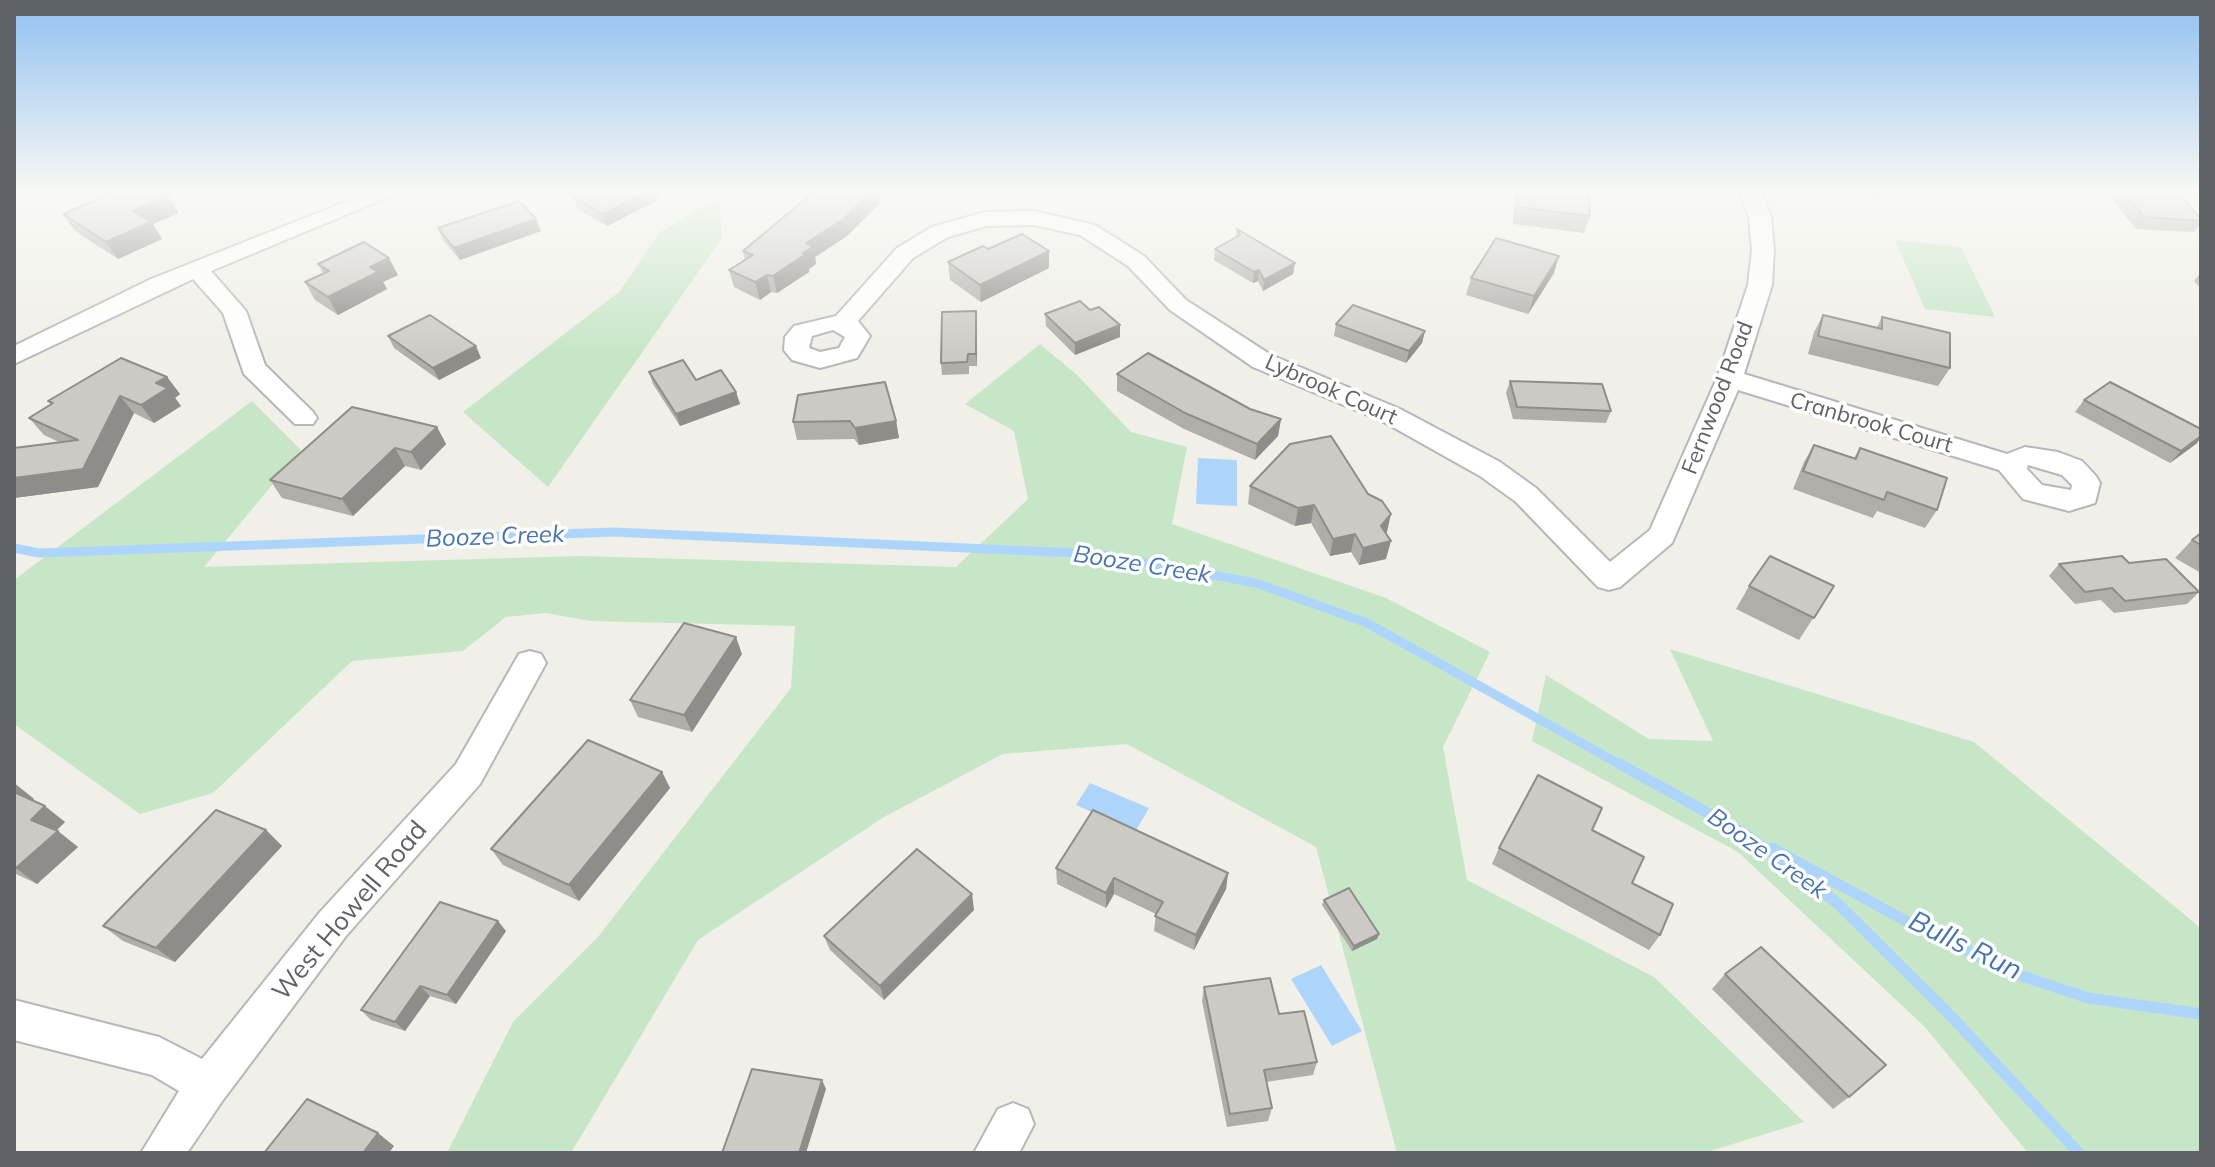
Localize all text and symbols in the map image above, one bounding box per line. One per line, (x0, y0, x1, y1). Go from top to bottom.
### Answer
street label: Fernwood Road (1677, 318, 1759, 478)
street label: Lybrook Court (1261, 349, 1401, 431)
street label: Cranbrook Court (1787, 387, 1955, 459)
water label: Booze Creek (425, 520, 565, 554)
water label: Booze Creek (1071, 540, 1213, 590)
water label: Booze Creek (1702, 802, 1832, 906)
street label: West Howell Road (266, 815, 434, 1007)
water label: Bulls Run (1903, 904, 2027, 988)

